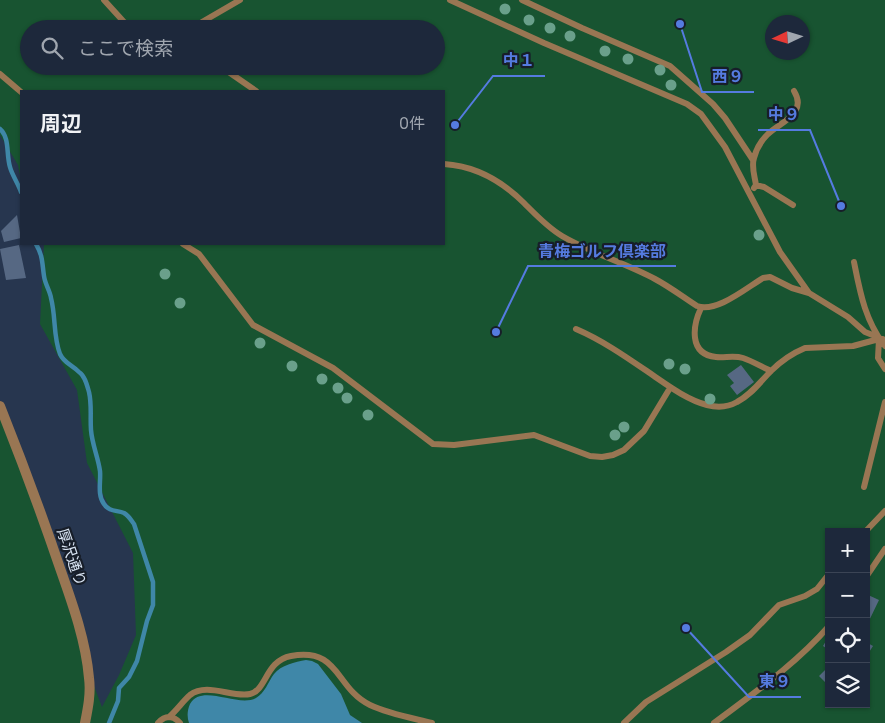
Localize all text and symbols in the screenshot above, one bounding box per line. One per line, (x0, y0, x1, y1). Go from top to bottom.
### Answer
north arrow (765, 15, 810, 60)
search box (20, 20, 445, 75)
icon: search (38, 34, 66, 62)
text: ここで検索 (78, 35, 173, 62)
callout: 中１ (493, 45, 545, 76)
text: 中１ (503, 49, 535, 72)
callout: 西９ (702, 61, 754, 92)
text: 西９ (712, 65, 744, 88)
callout: 中９ (758, 99, 810, 130)
text: 中９ (768, 103, 800, 126)
text: 周辺 (40, 109, 82, 138)
text: 0件 (399, 112, 425, 135)
callout: 青梅ゴルフ倶楽部 (528, 235, 676, 266)
text: 青梅ゴルフ倶楽部 (538, 240, 666, 263)
street label: 厚沢通り (52, 525, 92, 589)
map controls (825, 528, 870, 708)
button: + (825, 528, 870, 573)
button: − (825, 573, 870, 618)
button: locate (825, 618, 870, 663)
button: layers (825, 663, 870, 708)
callout: 東９ (749, 666, 801, 697)
text: 東９ (759, 670, 791, 693)

